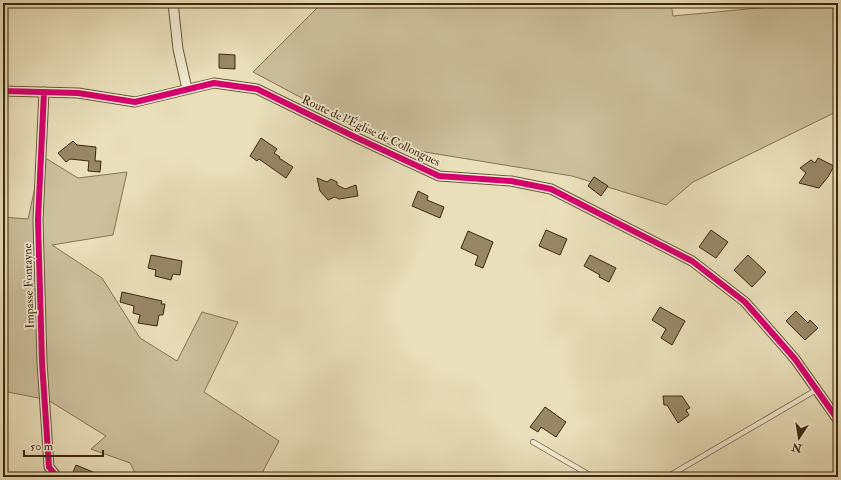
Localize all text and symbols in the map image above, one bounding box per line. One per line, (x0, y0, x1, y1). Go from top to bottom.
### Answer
street label: Route de l’Église de Collongues (299, 92, 443, 170)
street label: Impasse Fontayne (20, 243, 38, 329)
north arrow (779, 418, 819, 458)
scale bar (24, 432, 103, 458)
text: 50 m (30, 439, 54, 454)
text: N (790, 440, 804, 455)

